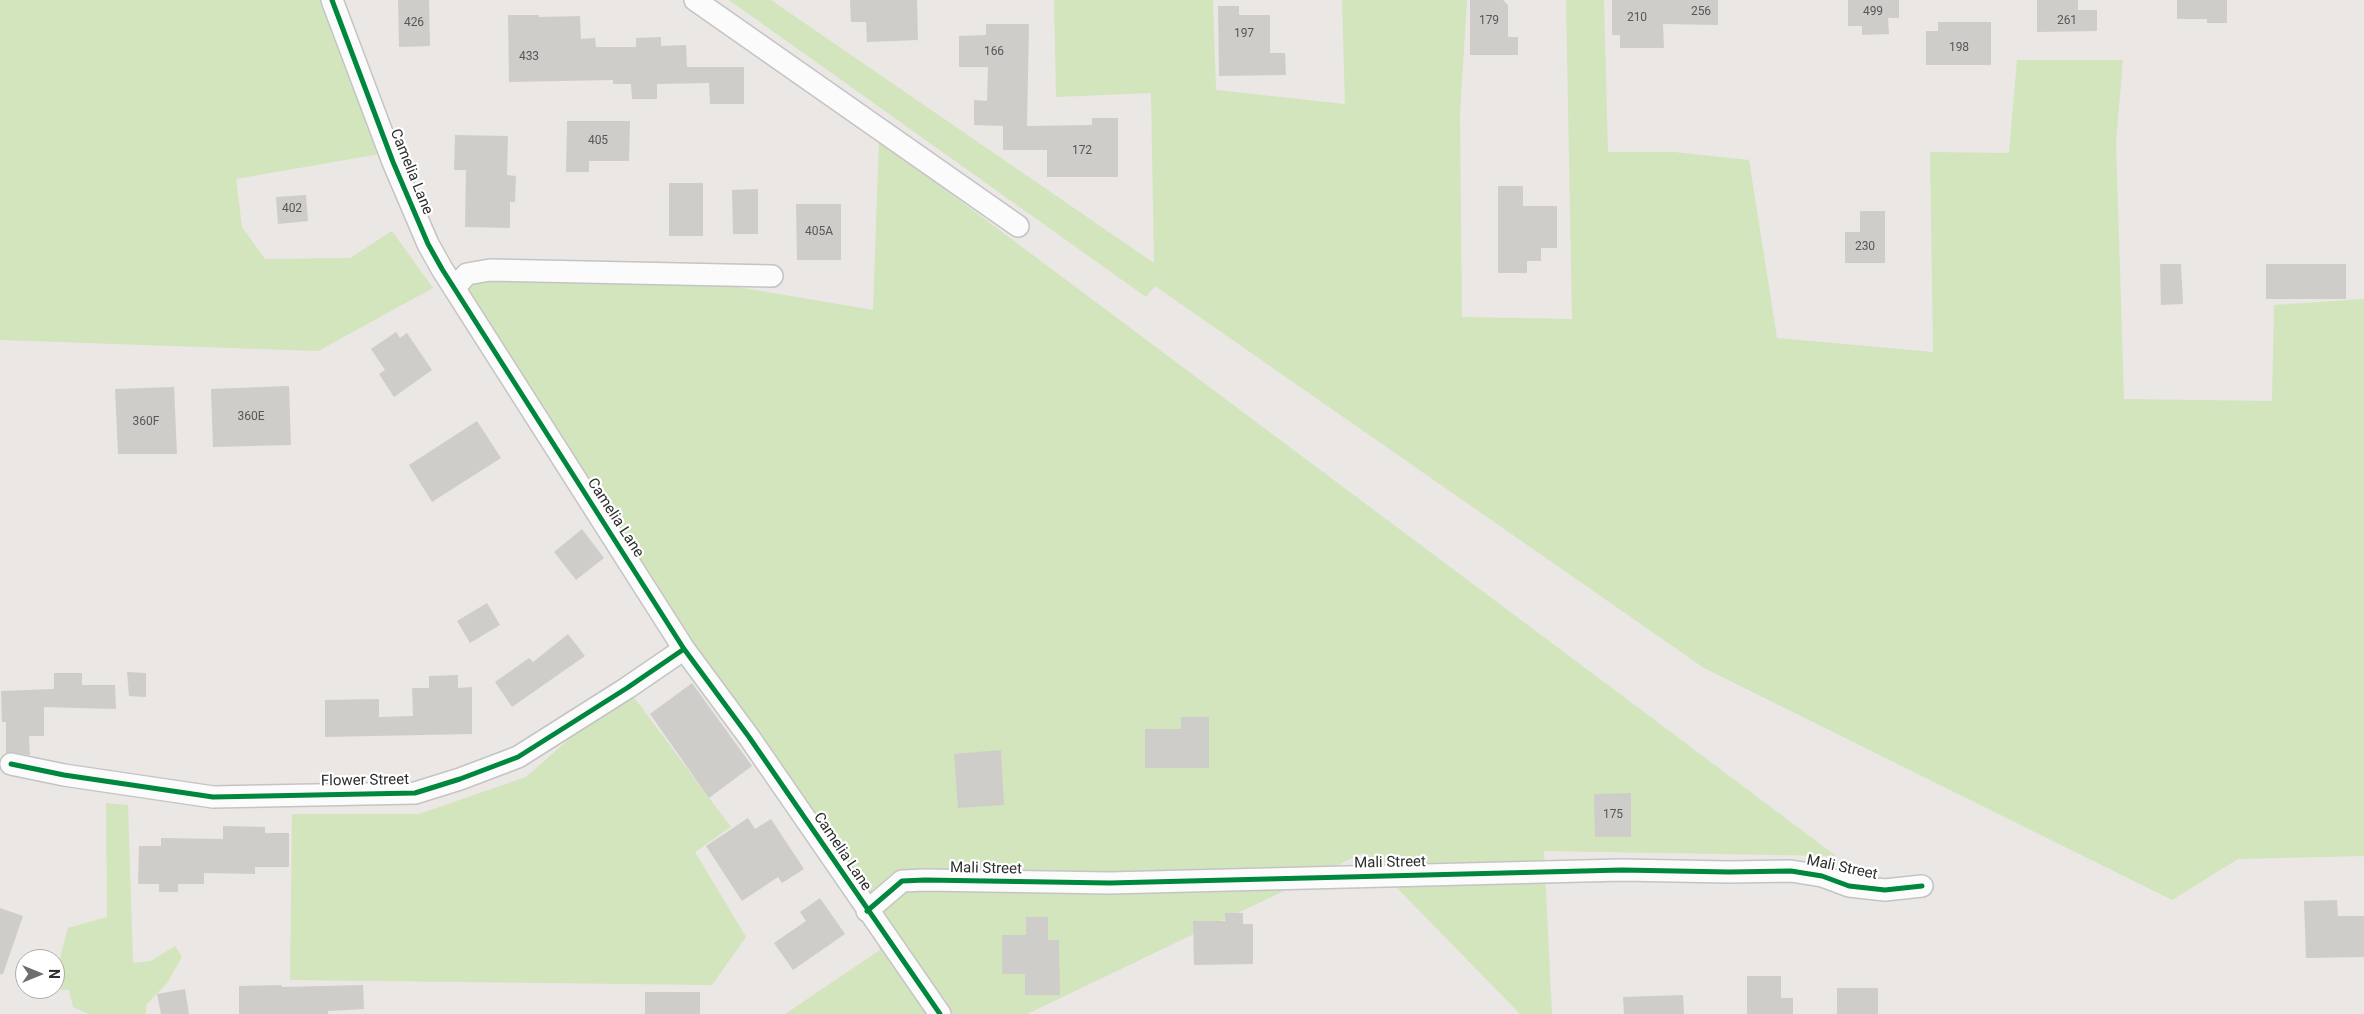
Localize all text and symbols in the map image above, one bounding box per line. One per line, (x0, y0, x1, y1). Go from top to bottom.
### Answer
house number: 256 (1691, 5, 1711, 19)
house number: 499 (1863, 5, 1883, 19)
house number: 210 (1627, 11, 1647, 25)
house number: 179 (1479, 14, 1499, 28)
house number: 261 (2057, 14, 2077, 28)
house number: 426 (404, 16, 424, 30)
house number: 197 (1234, 27, 1254, 41)
house number: 198 (1949, 41, 1969, 55)
house number: 166 (984, 45, 1004, 59)
house number: 433 (519, 50, 539, 64)
street label: Camelia Lane (386, 127, 436, 217)
house number: 405 (588, 134, 608, 148)
house number: 172 (1072, 144, 1092, 158)
house number: 402 (282, 202, 302, 216)
house number: 405A (805, 225, 833, 239)
house number: 230 (1855, 240, 1875, 254)
house number: 360E (237, 410, 265, 424)
house number: 360F (133, 415, 159, 429)
street label: Camelia Lane (583, 475, 647, 561)
street label: Flower Street (321, 771, 409, 791)
house number: 175 (1603, 808, 1623, 822)
street label: Camelia Lane (809, 809, 875, 895)
street label: Mali Street (1805, 852, 1879, 884)
street label: Mali Street (1354, 853, 1426, 873)
street label: Mali Street (950, 859, 1022, 879)
north arrow (15, 949, 65, 999)
text: N (46, 969, 62, 979)

